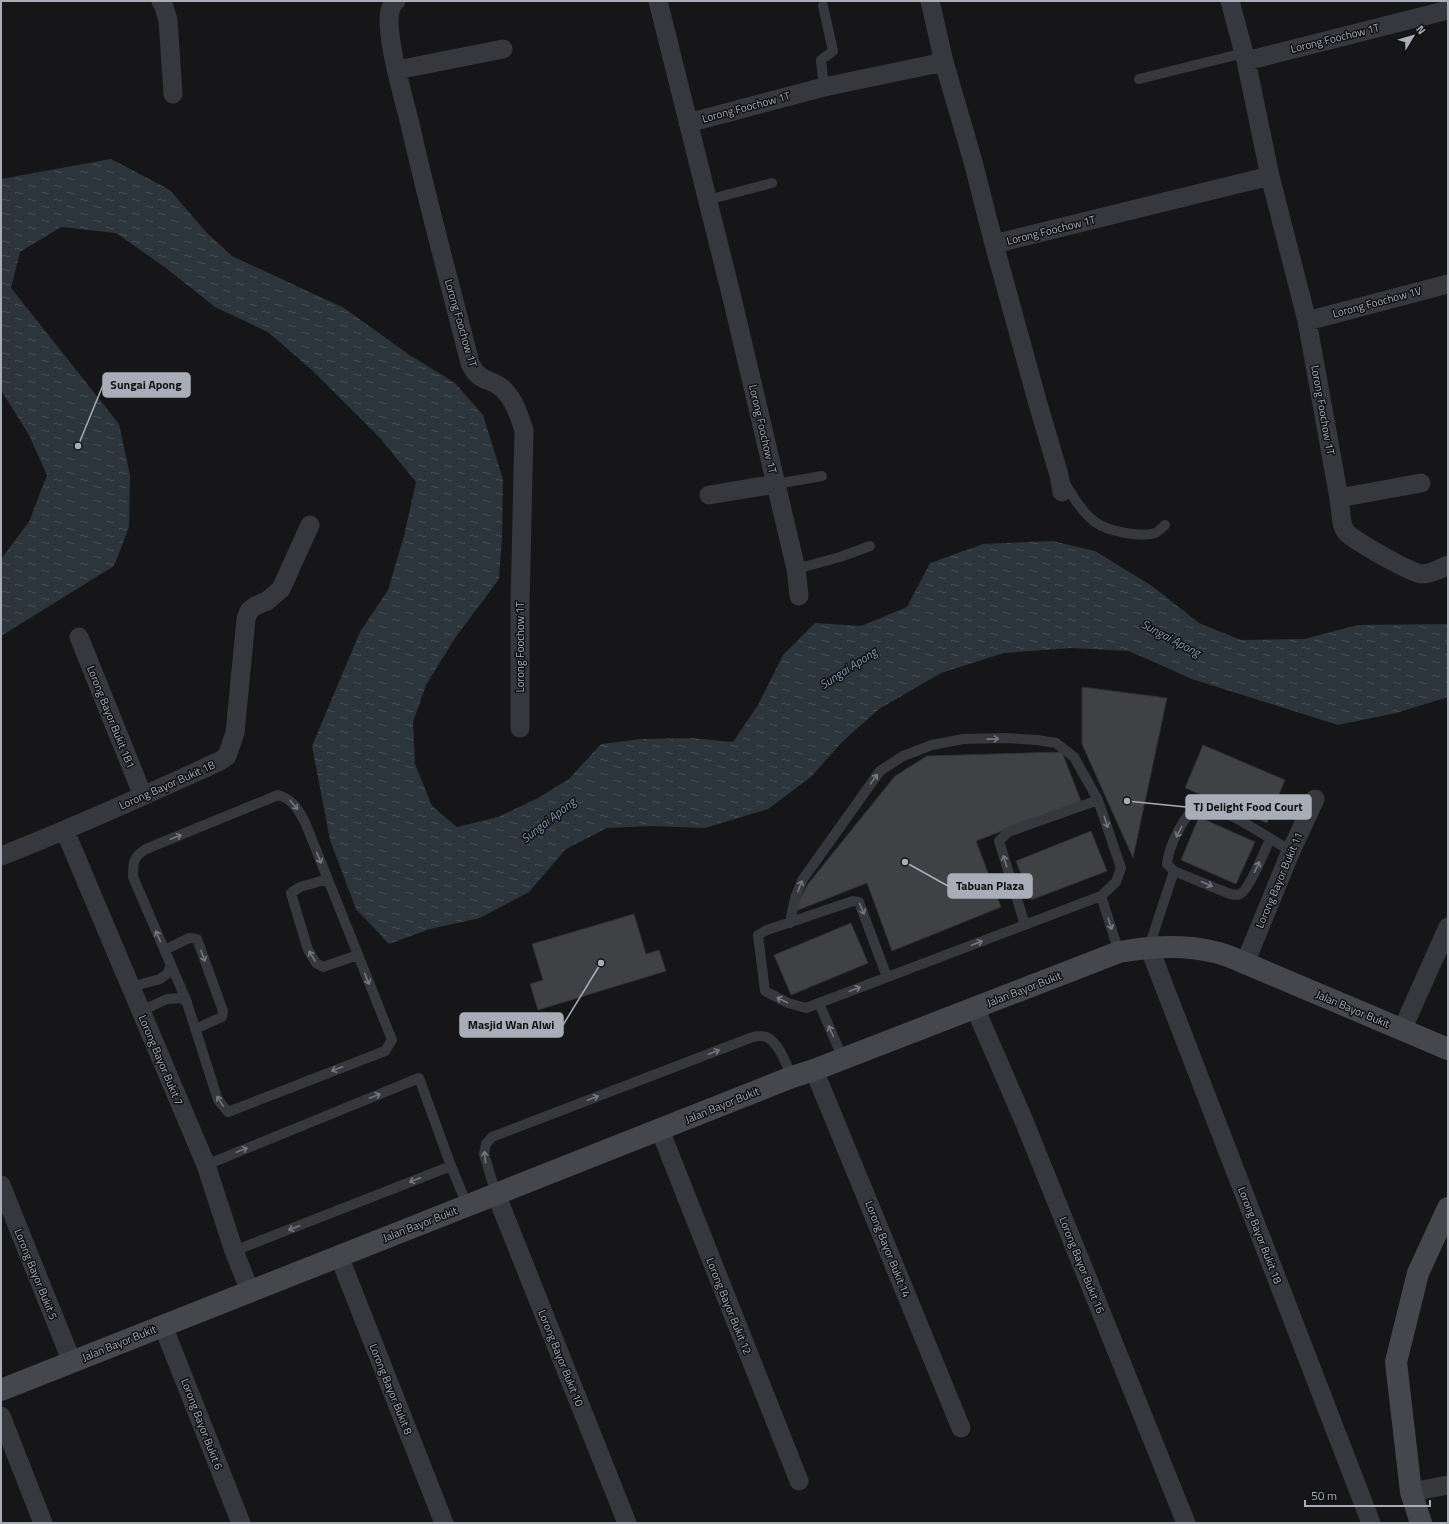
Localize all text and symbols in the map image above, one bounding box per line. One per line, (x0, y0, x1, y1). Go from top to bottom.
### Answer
north arrow (1393, 16, 1433, 56)
street label: Lorong Foochow 1T (1289, 19, 1381, 57)
text: N (1412, 22, 1430, 38)
street label: Lorong Foochow 1T (700, 87, 792, 126)
street label: Lorong Foochow 1T (1005, 211, 1097, 249)
street label: Lorong Foochow 1T (441, 277, 481, 369)
street label: Lorong Foochow 1V (1331, 282, 1424, 322)
street label: Lorong Foochow 1T (1307, 364, 1339, 456)
callout: Sungai Apong (103, 373, 190, 397)
text: Sungai Apong (110, 375, 182, 394)
street label: Lorong Foochow 1T (745, 383, 781, 475)
street label: Lorong Foochow 1T (512, 601, 528, 692)
water label: Sungai Apong (1138, 614, 1205, 662)
water label: Sungai Apong (816, 642, 882, 694)
street label: Lorong Bayor Bukit 1B1 (83, 663, 139, 771)
one-way arrow (986, 735, 999, 742)
street label: Lorong Bayor Bukit 1B (116, 757, 218, 813)
one-way arrow (870, 774, 878, 785)
water label: Sungai Apong (517, 792, 580, 847)
callout: TJ Delight Food Court (1186, 795, 1311, 819)
text: TJ Delight Food Court (1193, 797, 1303, 816)
one-way arrow (289, 800, 298, 811)
one-way arrow (1102, 815, 1110, 827)
one-way arrow (1175, 825, 1182, 837)
street label: Lorong Bayor Bukit 11 (1252, 830, 1306, 930)
one-way arrow (169, 832, 181, 840)
one-way arrow (316, 851, 324, 863)
one-way arrow (1001, 854, 1008, 867)
one-way arrow (1254, 862, 1261, 874)
callout: Tabuan Plaza (948, 874, 1032, 898)
text: Tabuan Plaza (956, 876, 1024, 895)
one-way arrow (797, 880, 805, 892)
one-way arrow (1201, 881, 1213, 888)
one-way arrow (859, 903, 866, 915)
one-way arrow (1107, 917, 1114, 930)
one-way arrow (154, 930, 162, 942)
one-way arrow (970, 938, 982, 946)
one-way arrow (200, 950, 207, 963)
one-way arrow (307, 950, 315, 962)
street label: Jalan Bayor Bukit (984, 967, 1064, 1011)
one-way arrow (364, 972, 372, 984)
one-way arrow (849, 984, 861, 992)
street label: Jalan Bayor Bukit (1314, 986, 1392, 1032)
one-way arrow (776, 996, 788, 1004)
street label: Lorong Bayor Bukit 7 (135, 1012, 187, 1108)
callout: Masjid Wan Alwi (460, 1013, 563, 1037)
text: Masjid Wan Alwi (468, 1015, 554, 1034)
one-way arrow (827, 1025, 834, 1037)
one-way arrow (708, 1048, 720, 1055)
one-way arrow (331, 1066, 343, 1074)
street label: Jalan Bayor Bukit (683, 1083, 762, 1127)
one-way arrow (369, 1091, 381, 1099)
one-way arrow (586, 1094, 598, 1102)
one-way arrow (216, 1095, 224, 1107)
one-way arrow (235, 1146, 247, 1153)
one-way arrow (482, 1150, 489, 1163)
one-way arrow (409, 1177, 421, 1185)
street label: Lorong Bayor Bukit 18 (1234, 1184, 1286, 1286)
street label: Lorong Bayor Bukit 14 (861, 1198, 915, 1300)
street label: Jalan Bayor Bukit (380, 1202, 460, 1246)
street label: Lorong Bayor Bukit 16 (1055, 1214, 1109, 1316)
one-way arrow (288, 1224, 300, 1232)
street label: Lorong Bayor Bukit 5 (10, 1226, 62, 1322)
street label: Lorong Bayor Bukit 12 (702, 1255, 756, 1357)
street label: Lorong Bayor Bukit 10 (534, 1307, 588, 1409)
street label: Jalan Bayor Bukit (80, 1321, 159, 1365)
street label: Lorong Bayor Bukit 8 (365, 1341, 417, 1437)
street label: Lorong Bayor Bukit 6 (177, 1376, 227, 1472)
scale bar (1305, 1482, 1430, 1508)
text: 50 m (1311, 1486, 1337, 1505)

